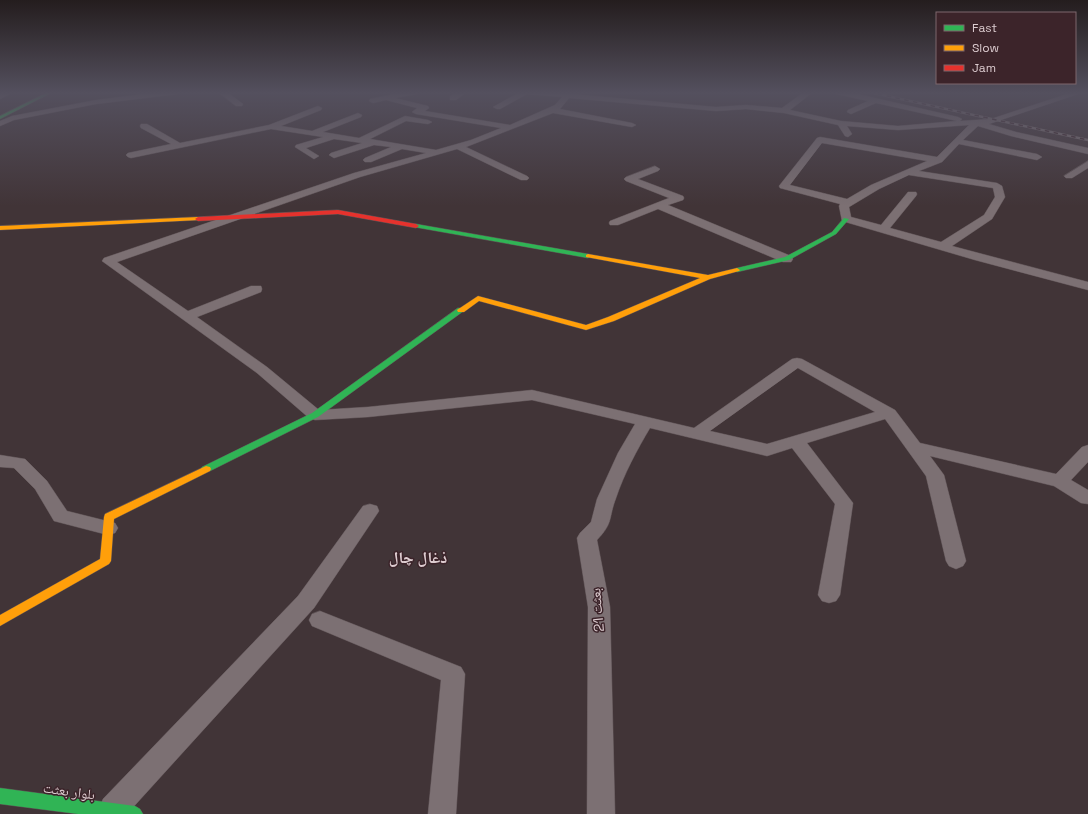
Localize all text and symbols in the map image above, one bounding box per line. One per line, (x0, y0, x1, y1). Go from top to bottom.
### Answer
legend (936, 12, 1076, 84)
text: Fast (972, 20, 997, 36)
text: Slow (972, 40, 999, 56)
text: Jam (972, 60, 996, 76)
district label: ذغال چال (389, 547, 447, 568)
street label: بعثت 21 (586, 587, 608, 633)
street label: بلوار بعثت (42, 778, 96, 804)

